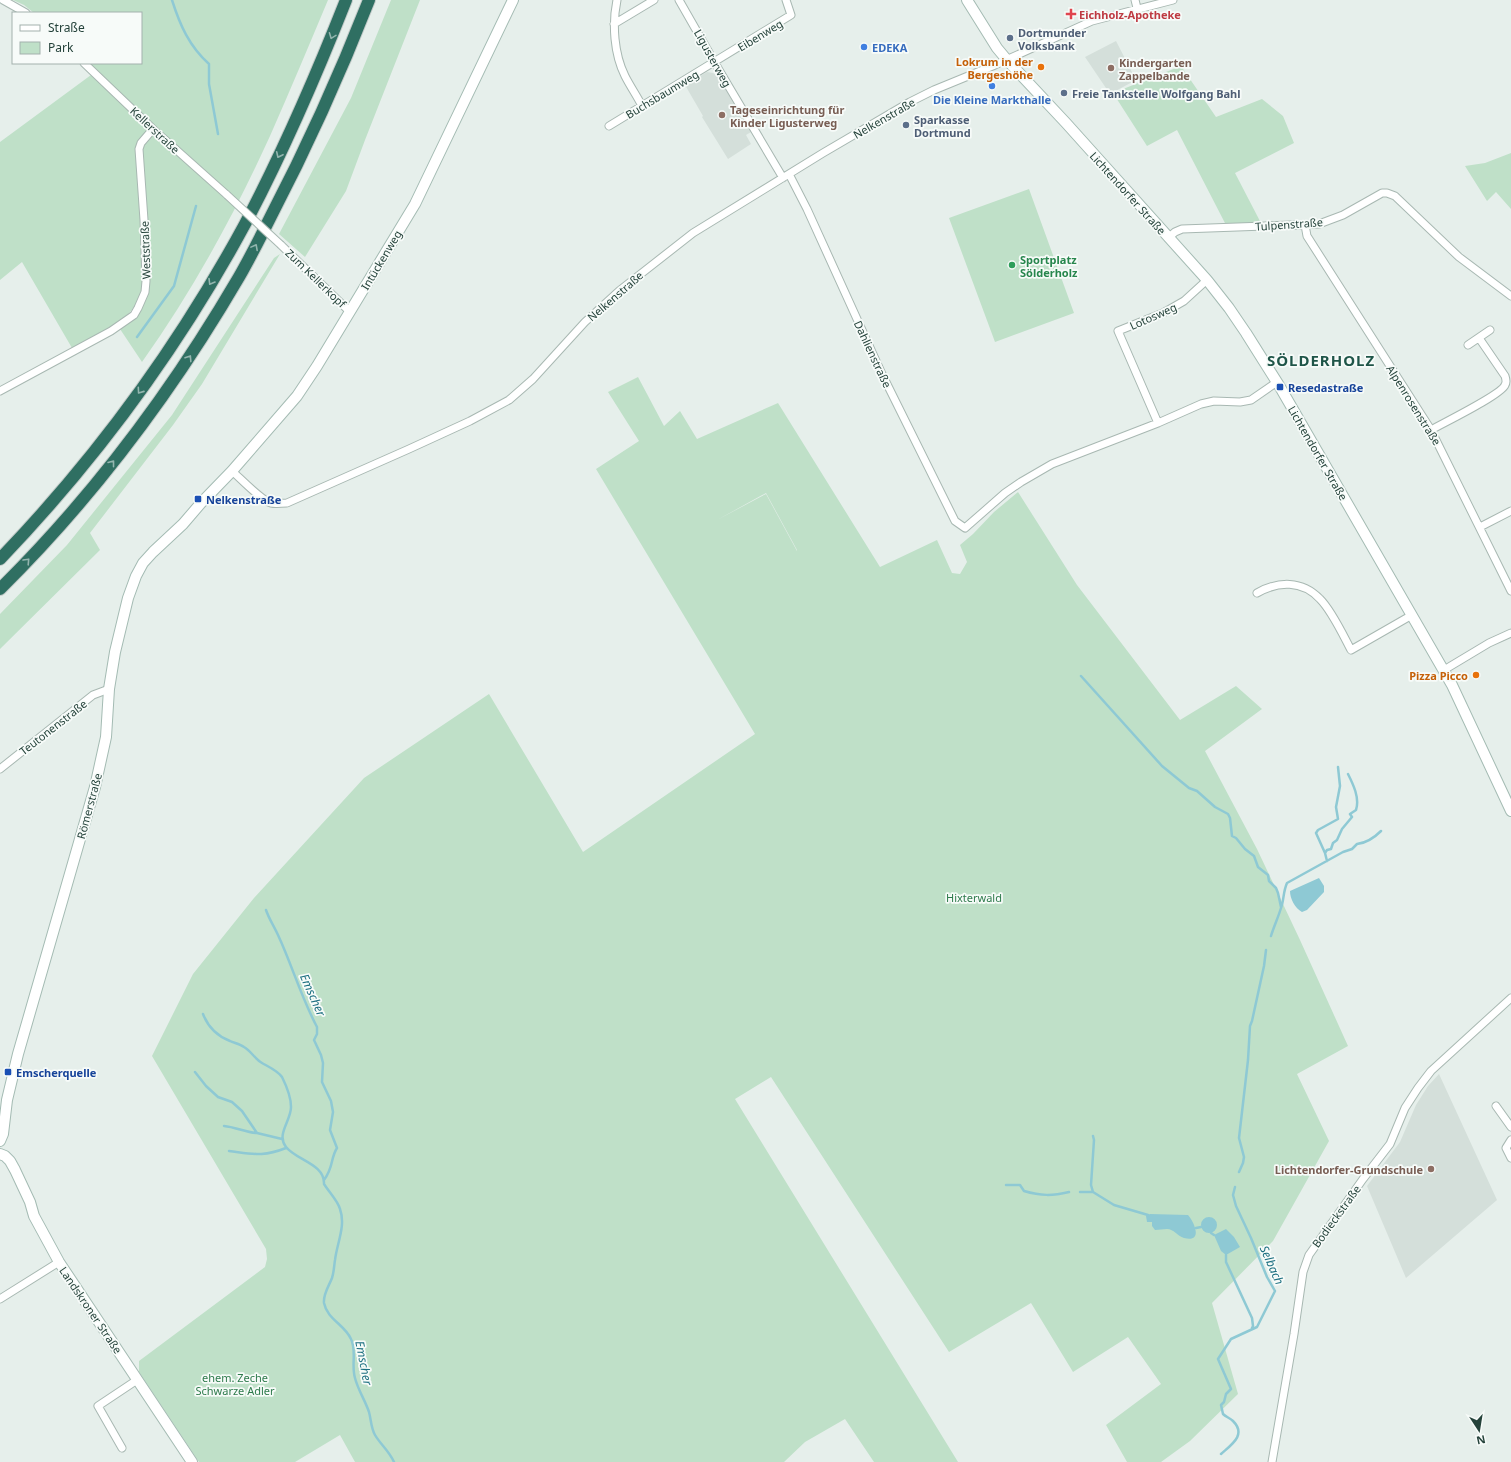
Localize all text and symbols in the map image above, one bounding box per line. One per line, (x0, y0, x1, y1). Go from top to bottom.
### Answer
place label: Eichholz-Apotheke (1079, 7, 1181, 22)
marker: Eichholz-Apotheke (1066, 9, 1076, 19)
legend (12, 12, 142, 64)
street label: Eibenweg (735, 16, 785, 54)
text: Straße (48, 19, 85, 36)
place label: Dortmunder Volksbank (1018, 25, 1086, 53)
street label: Ligusterweg (691, 26, 735, 90)
one-way arrow (329, 32, 337, 40)
marker: Dortmunder Volksbank (1005, 33, 1015, 43)
text: Park (48, 39, 74, 56)
place label: EDEKA (872, 40, 908, 55)
marker: EDEKA (859, 42, 869, 52)
place label: Lokrum in der Bergeshöhe (956, 54, 1033, 82)
place label: Kindergarten Zappelbande (1119, 55, 1192, 83)
marker: Lokrum in der Bergeshöhe (1036, 62, 1046, 72)
marker: Kindergarten Zappelbande (1106, 63, 1116, 73)
street label: Buchsbaumweg (623, 66, 701, 122)
marker: Die Kleine Markthalle (987, 81, 997, 91)
place label: Freie Tankstelle Wolfgang Bahl (1072, 86, 1241, 101)
marker: Freie Tankstelle Wolfgang Bahl (1059, 88, 1069, 98)
place label: Die Kleine Markthalle (933, 92, 1051, 107)
street label: Nelkenstraße (850, 94, 918, 142)
place label: Tageseinrichtung für Kinder Ligusterweg (730, 102, 844, 130)
street label: Kellerstraße (127, 103, 183, 157)
marker: Tageseinrichtung für Kinder Ligusterweg (717, 110, 727, 120)
place label: Sparkasse Dortmund (914, 112, 971, 140)
marker: Sparkasse Dortmund (901, 120, 911, 130)
street label: Lichtendorfer Straße (1087, 148, 1169, 238)
one-way arrow (276, 151, 284, 158)
street label: Tulpenstraße (1255, 214, 1323, 234)
street label: Weststraße (136, 221, 154, 279)
street label: Intückenweg (357, 227, 405, 293)
one-way arrow (251, 243, 258, 251)
street label: Zum Kellerkopf (282, 245, 350, 312)
place label: Sportplatz Sölderholz (1020, 252, 1078, 280)
marker: Sportplatz Sölderholz (1007, 260, 1017, 270)
street label: Nelkenstraße (584, 268, 646, 324)
one-way arrow (209, 278, 216, 285)
street label: Lotosweg (1127, 299, 1179, 333)
street label: Dahlienstraße (851, 318, 895, 390)
district label: SÖLDERHOLZ (1267, 350, 1375, 370)
one-way arrow (184, 355, 192, 362)
street label: Alpenrosenstraße (1383, 362, 1445, 448)
place label: Resedastraße (1288, 380, 1364, 395)
marker: Resedastraße (1275, 382, 1285, 392)
one-way arrow (137, 387, 145, 394)
street label: Lichtendorfer Straße (1285, 403, 1351, 503)
one-way arrow (107, 460, 114, 467)
place label: Nelkenstraße (206, 492, 282, 507)
marker: Nelkenstraße (193, 494, 203, 504)
one-way arrow (22, 558, 30, 566)
place label: Pizza Picco (1409, 668, 1468, 683)
marker: Pizza Picco (1471, 670, 1481, 680)
street label: Teutonenstraße (16, 696, 90, 758)
street label: Römerstraße (73, 771, 105, 841)
park label: Hixterwald (946, 890, 1002, 905)
water label: Emscher (296, 971, 330, 1020)
place label: Emscherquelle (16, 1065, 97, 1080)
marker: Emscherquelle (3, 1067, 13, 1077)
place label: Lichtendorfer-Grundschule (1275, 1162, 1423, 1177)
marker: Lichtendorfer-Grundschule (1426, 1164, 1436, 1174)
street label: Bodieckstraße (1308, 1182, 1364, 1250)
water label: Selbach (1256, 1243, 1288, 1287)
street label: Landskroner Straße (56, 1264, 126, 1356)
water label: Emscher (351, 1339, 377, 1388)
park label: ehem. Zeche Schwarze Adler (195, 1370, 275, 1398)
north arrow (1459, 1410, 1499, 1450)
text: N (1475, 1432, 1487, 1449)

